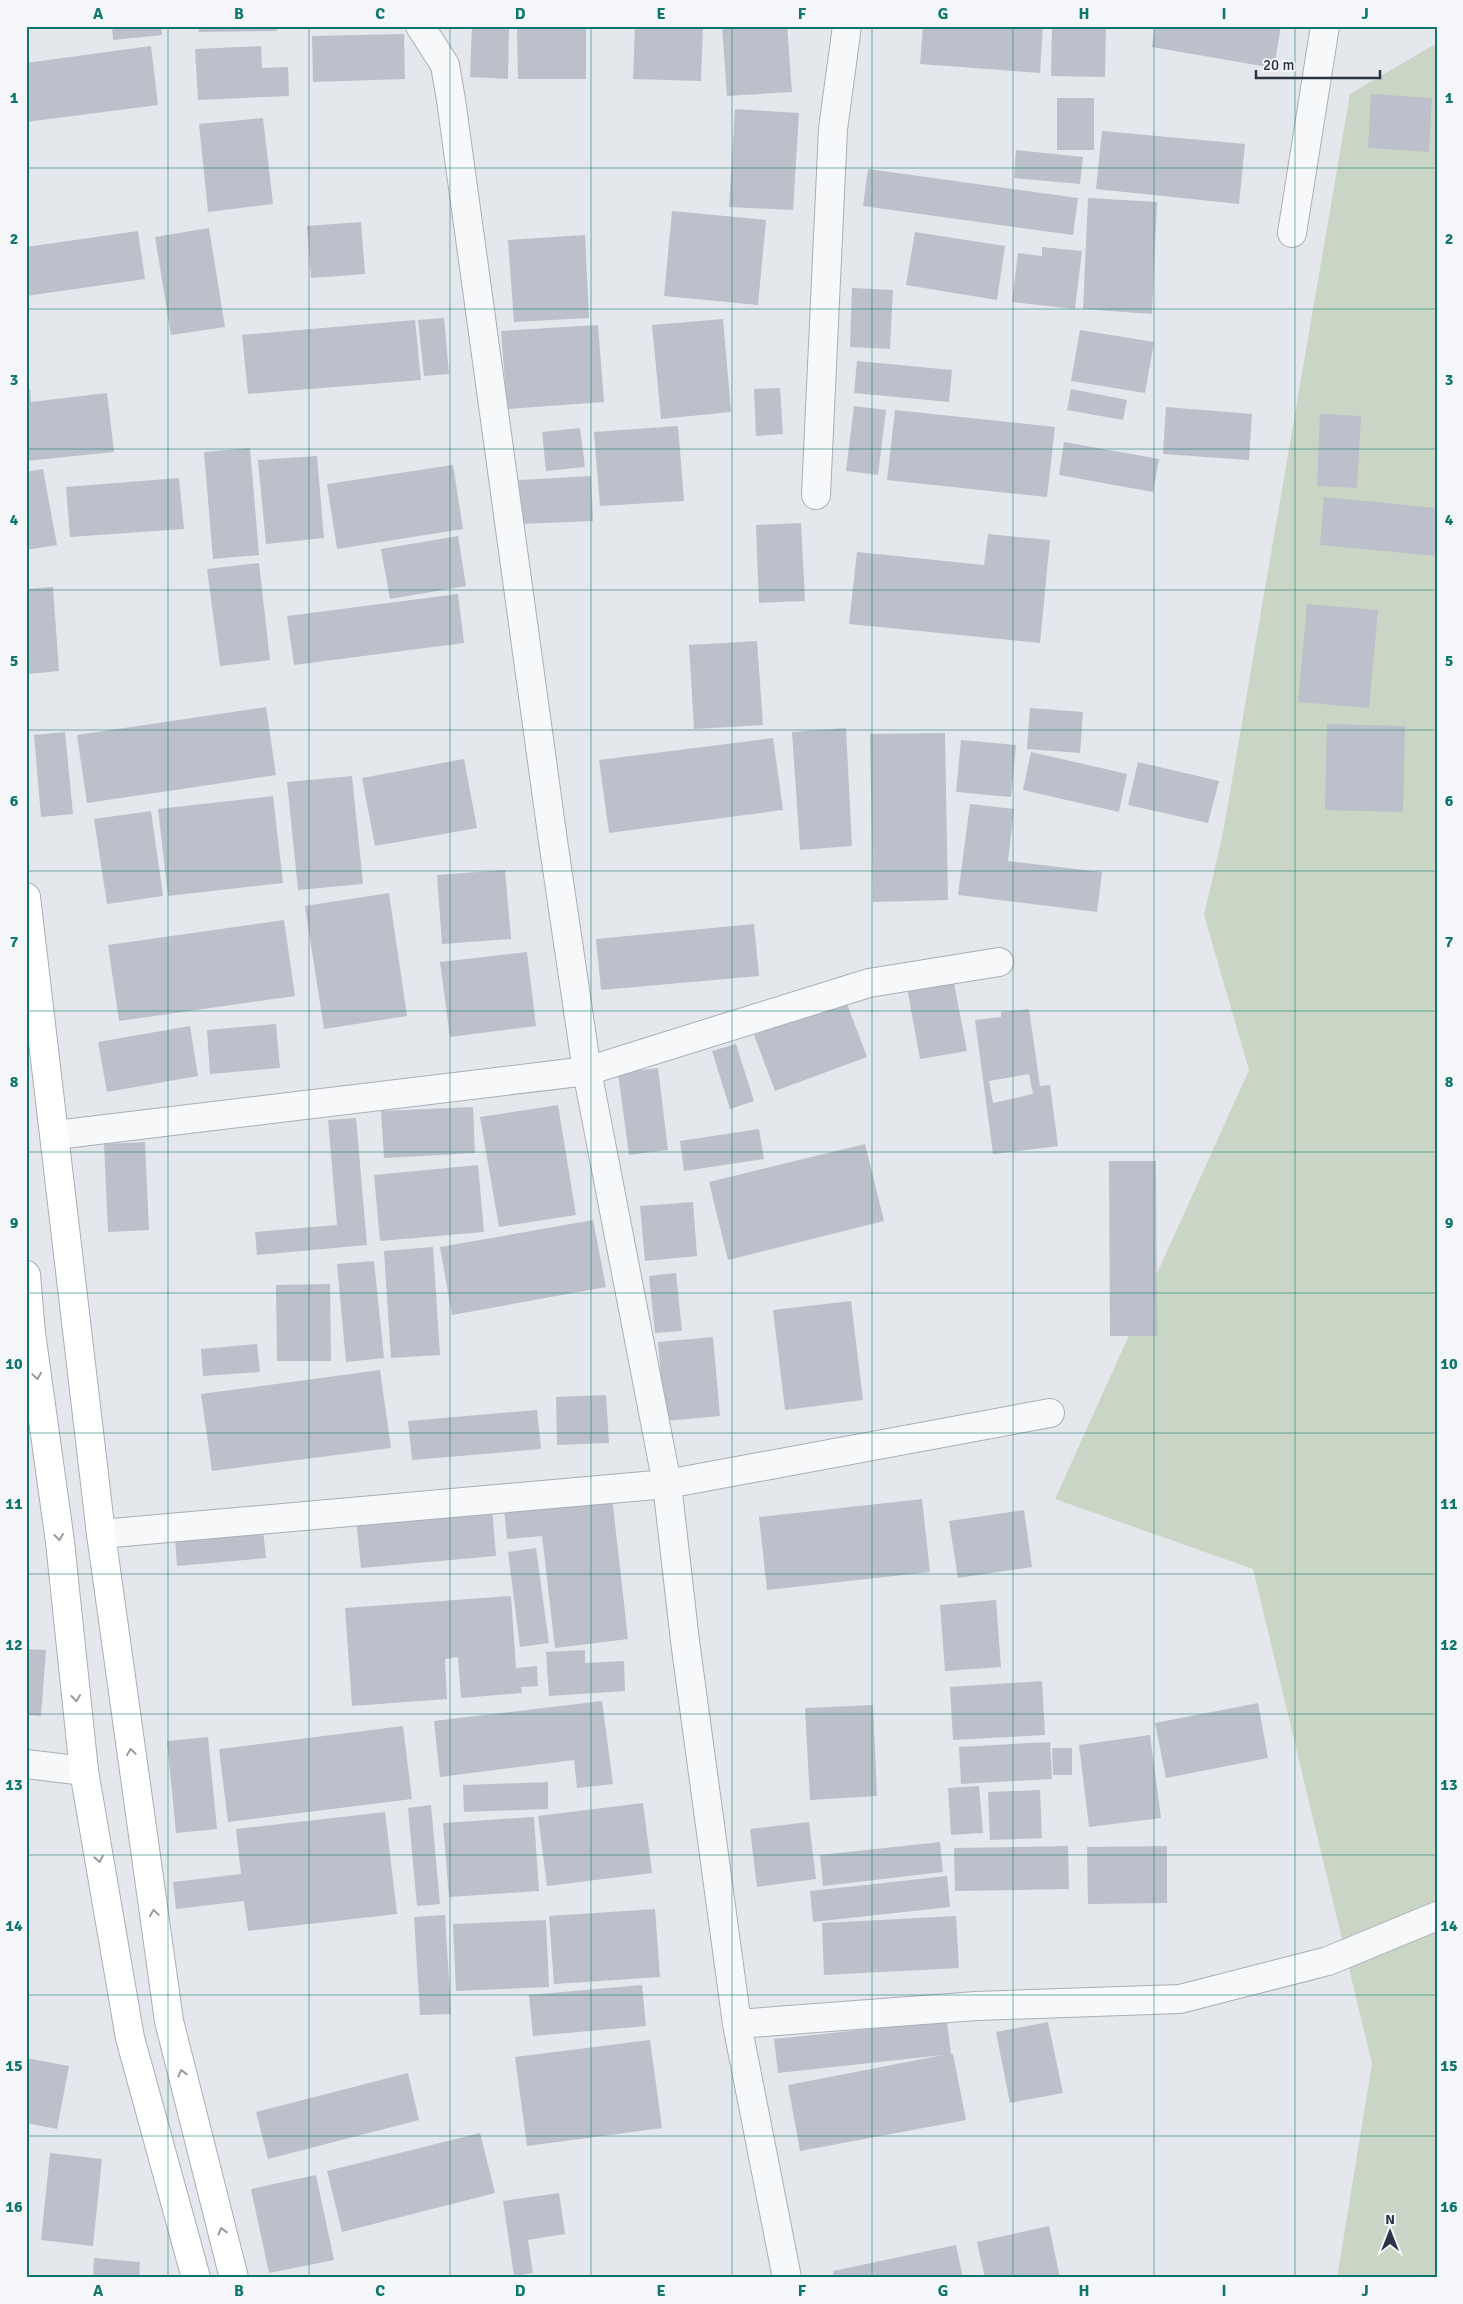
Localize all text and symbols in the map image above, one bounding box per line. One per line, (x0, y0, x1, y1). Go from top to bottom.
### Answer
text: A (93, 4, 104, 24)
text: B (234, 4, 244, 24)
text: C (375, 4, 385, 24)
text: D (515, 4, 526, 24)
text: E (656, 4, 666, 24)
text: F (798, 4, 807, 24)
text: G (938, 4, 948, 24)
text: H (1079, 4, 1089, 24)
text: I (1221, 4, 1227, 24)
text: J (1361, 4, 1369, 24)
scale bar (1256, 48, 1379, 80)
text: 20 m (1263, 56, 1294, 74)
text: 1 (10, 88, 19, 108)
text: 1 (1445, 88, 1454, 108)
text: 2 (10, 229, 18, 249)
text: 2 (1445, 229, 1453, 249)
text: 3 (10, 370, 18, 390)
text: 3 (1445, 370, 1453, 390)
text: 4 (10, 510, 19, 530)
text: 4 (1445, 510, 1454, 530)
text: 5 (10, 651, 18, 671)
text: 5 (1445, 651, 1453, 671)
text: 6 (10, 791, 19, 811)
text: 6 (1445, 791, 1454, 811)
text: 7 (10, 932, 19, 952)
text: 7 (1445, 932, 1454, 952)
text: 8 (10, 1072, 19, 1092)
text: 8 (1445, 1072, 1454, 1092)
text: 9 (10, 1213, 19, 1233)
text: 9 (1445, 1213, 1454, 1233)
text: 10 (5, 1354, 23, 1374)
text: 10 (1440, 1354, 1458, 1374)
one-way arrow (31, 1372, 42, 1380)
text: 11 (5, 1494, 23, 1514)
text: 11 (1440, 1494, 1458, 1514)
one-way arrow (53, 1533, 64, 1541)
text: 12 (5, 1635, 23, 1655)
text: 12 (1440, 1635, 1458, 1655)
one-way arrow (70, 1694, 81, 1702)
one-way arrow (126, 1748, 137, 1756)
text: 13 (5, 1775, 23, 1795)
text: 13 (1440, 1775, 1458, 1795)
one-way arrow (93, 1855, 103, 1863)
one-way arrow (149, 1909, 159, 1918)
text: 14 (5, 1916, 23, 1936)
text: 14 (1440, 1916, 1458, 1936)
text: 15 (5, 2056, 23, 2076)
text: 15 (1440, 2056, 1458, 2076)
one-way arrow (177, 2069, 188, 2078)
text: 16 (5, 2197, 23, 2217)
text: 16 (1440, 2197, 1458, 2217)
north arrow (1366, 2206, 1416, 2256)
text: N (1385, 2211, 1395, 2228)
one-way arrow (217, 2226, 228, 2235)
text: A (93, 2281, 104, 2301)
text: B (234, 2281, 244, 2301)
text: C (375, 2281, 385, 2301)
text: D (515, 2281, 526, 2301)
text: E (656, 2281, 666, 2301)
text: F (798, 2281, 807, 2301)
text: G (938, 2281, 948, 2301)
text: H (1079, 2281, 1089, 2301)
text: I (1221, 2281, 1227, 2301)
text: J (1361, 2281, 1369, 2301)

